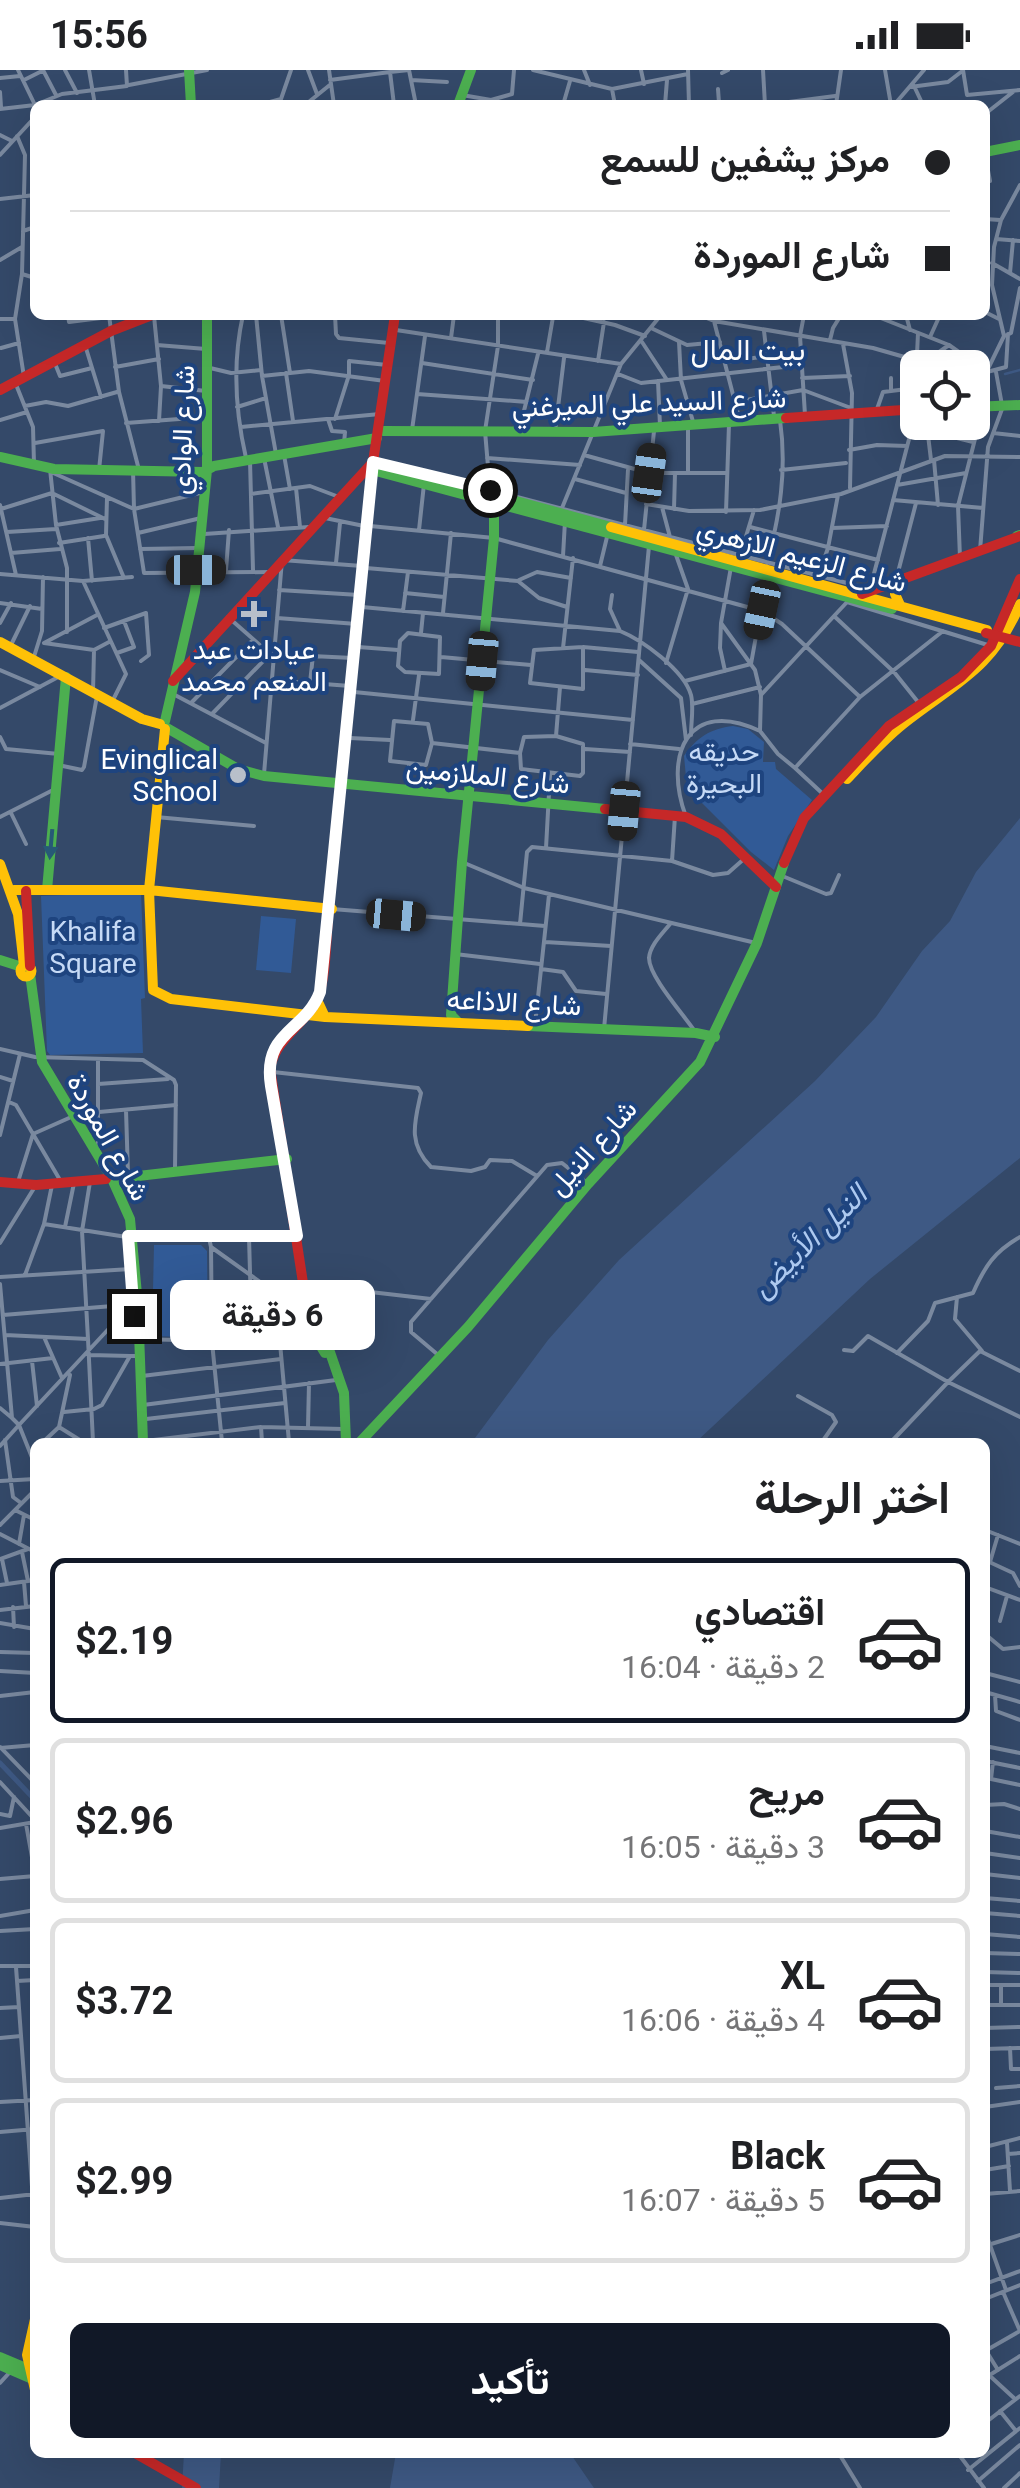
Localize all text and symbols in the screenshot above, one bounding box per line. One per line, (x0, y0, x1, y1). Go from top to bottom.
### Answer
text: 15:56 (50, 13, 148, 57)
text: مركز يشفين للسمع (600, 137, 890, 181)
text: شارع الموردة (693, 233, 890, 277)
district label: بيت المال (691, 332, 805, 368)
map controls (900, 350, 990, 440)
button: locate (900, 350, 990, 440)
street label: شارع الوادي (164, 365, 207, 496)
street label: شارع السيد علي الميرغني (511, 381, 787, 430)
car (630, 441, 668, 505)
route start (468, 468, 513, 513)
street label: شارع الزعيم الازهري (692, 512, 910, 605)
car (166, 555, 226, 585)
car (741, 578, 783, 642)
marker: عيادات عبد المنعم محمد (241, 601, 267, 627)
car (464, 630, 500, 692)
place label: عيادات عبد المنعم محمد (181, 633, 327, 700)
park label: حديقه البحيرة (686, 735, 762, 801)
place label: Evinglical School (101, 743, 218, 808)
street label: شارع الملازمين (404, 750, 571, 802)
marker: Evinglical School (227, 764, 249, 786)
car (606, 780, 642, 842)
one-way arrow (42, 829, 58, 860)
car (365, 897, 427, 933)
park label: Khalifa Square (49, 915, 137, 980)
street label: شارع الاذاعه (446, 982, 582, 1024)
street label: شارع الموردة (58, 1068, 157, 1208)
street label: شارع النيل (541, 1093, 645, 1203)
water label: النيل الأبيض (744, 1175, 877, 1305)
callout: 6 دقيقة (169, 1281, 374, 1351)
route end (112, 1294, 157, 1339)
text: 6 دقيقة (222, 1296, 323, 1334)
text: اختر الرحلة (754, 1471, 950, 1524)
text: اقتصادي (694, 1590, 825, 1634)
icon: car (855, 1596, 945, 1686)
text: $2.19 (75, 1619, 173, 1663)
text: 2 دقيقة · 16:04 (621, 1648, 825, 1686)
text: مريح (749, 1770, 825, 1814)
icon: car (855, 1776, 945, 1866)
text: $2.96 (75, 1799, 173, 1843)
text: 3 دقيقة · 16:05 (621, 1828, 825, 1866)
text: XL (780, 1954, 825, 1998)
icon: car (855, 1956, 945, 2046)
text: $3.72 (75, 1979, 173, 2023)
text: 4 دقيقة · 16:06 (621, 2001, 825, 2039)
text: Black (730, 2134, 825, 2178)
icon: car (855, 2136, 945, 2226)
text: $2.99 (75, 2159, 173, 2203)
text: 5 دقيقة · 16:07 (621, 2181, 825, 2219)
button: تأكيد (70, 2323, 950, 2438)

